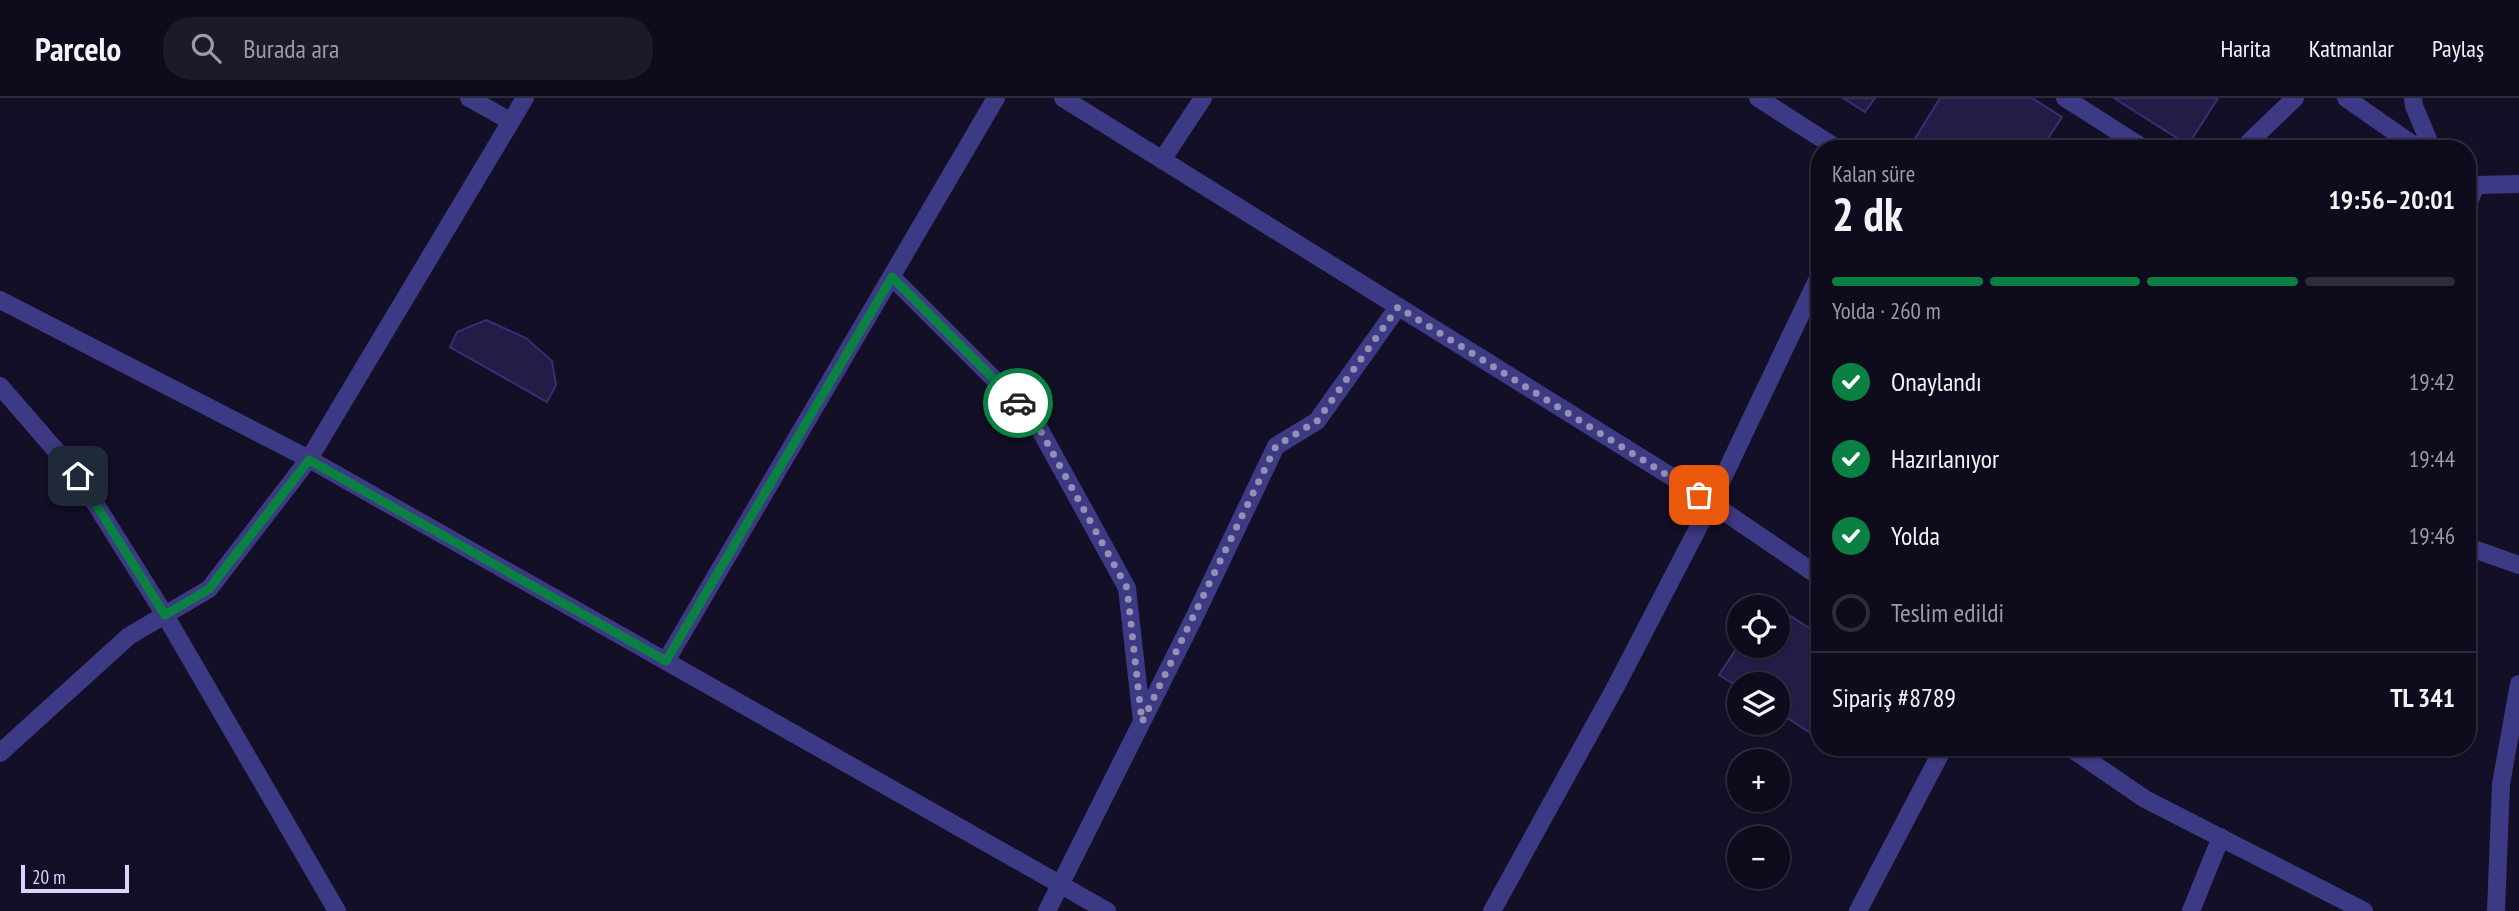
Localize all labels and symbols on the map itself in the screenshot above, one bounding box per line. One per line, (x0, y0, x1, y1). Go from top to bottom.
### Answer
courier (983, 368, 1053, 438)
pin (48, 446, 108, 506)
pin (1669, 465, 1729, 525)
scale bar (21, 862, 130, 894)

